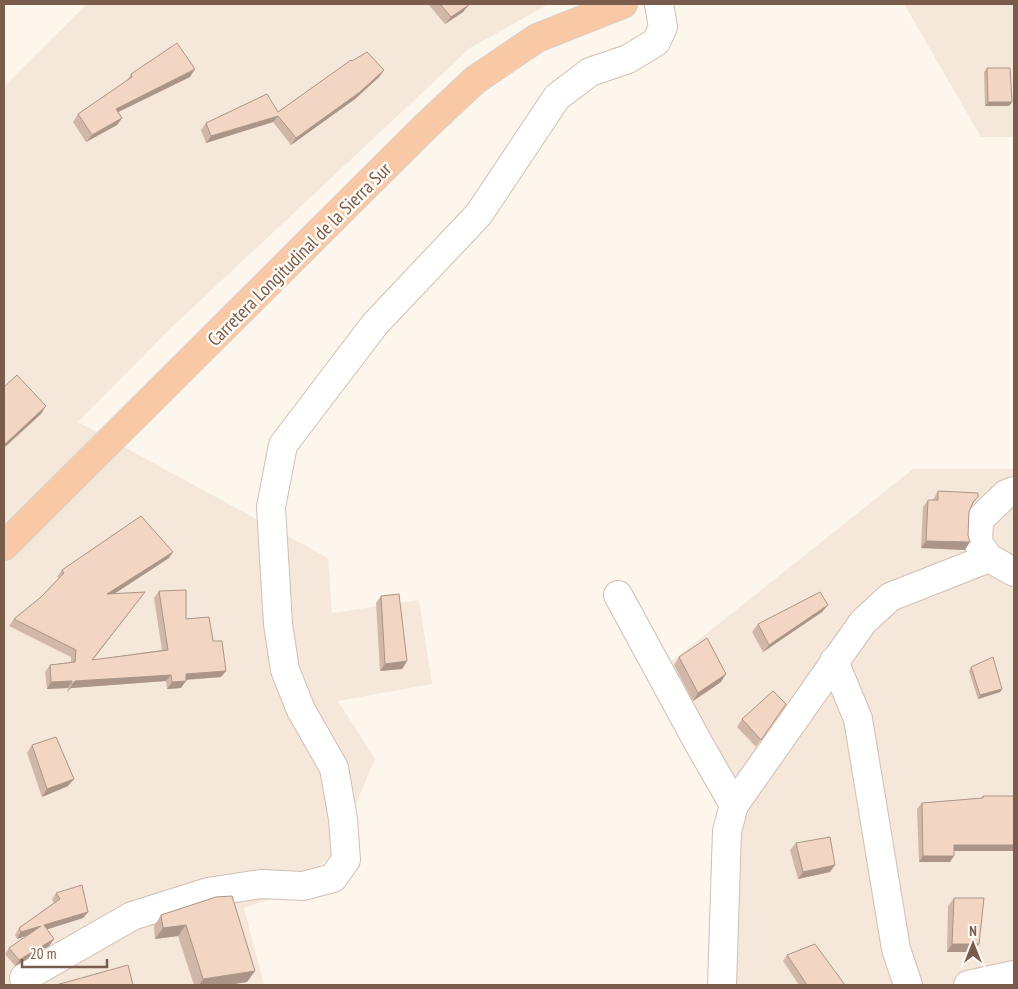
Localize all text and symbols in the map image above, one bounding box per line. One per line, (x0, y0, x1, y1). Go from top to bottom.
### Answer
street label: Carretera Longitudinal de la Sierra Sur (202, 157, 396, 351)
north arrow (948, 919, 998, 969)
text: N (969, 922, 977, 940)
scale bar (22, 936, 108, 968)
text: 20 m (30, 944, 56, 963)

